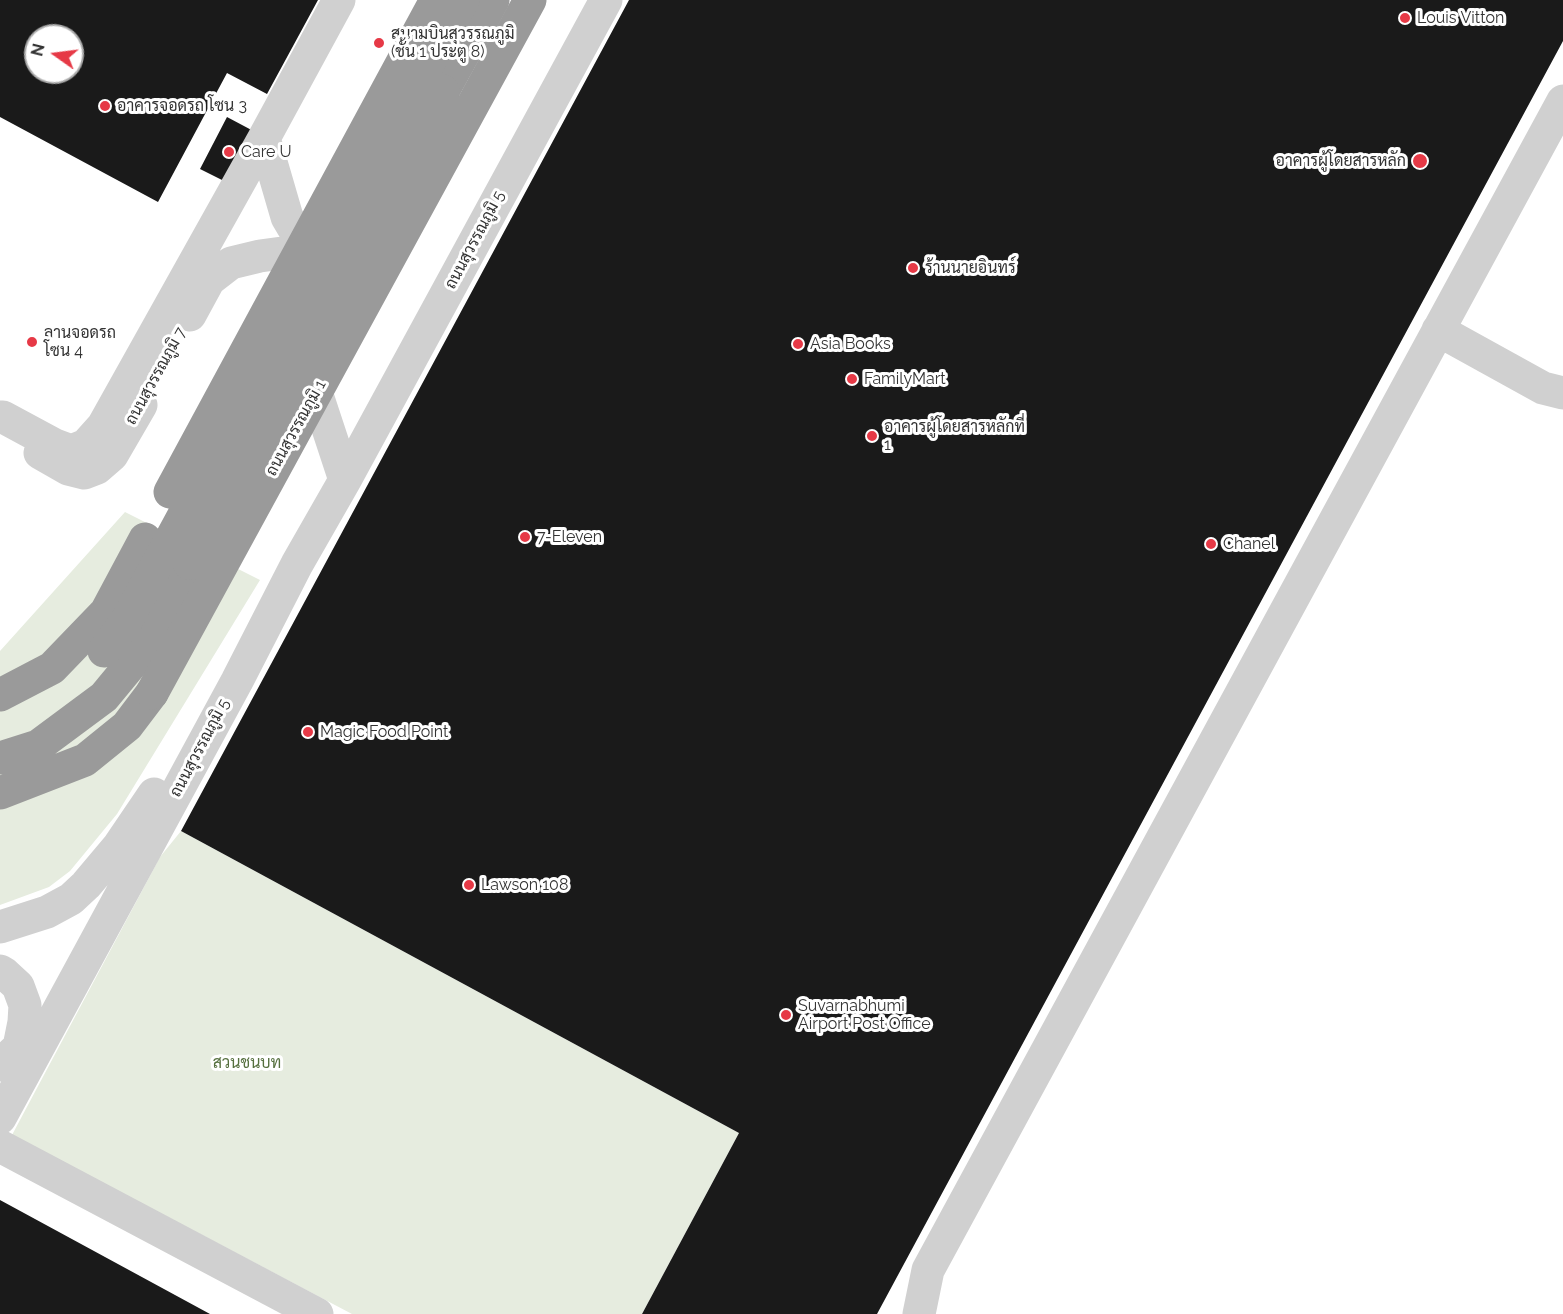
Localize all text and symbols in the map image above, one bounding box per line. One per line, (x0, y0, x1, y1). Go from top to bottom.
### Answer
place label: Louis Vitton (1417, 8, 1504, 28)
marker: Louis Vitton (1398, 11, 1412, 25)
north arrow (24, 24, 84, 84)
place label: สนามบินสุวรรณภูมิ (ชั้น 1 ประตู 8) (391, 24, 515, 62)
marker: สนามบินสุวรรณภูมิ (ชั้น 1 ประตู 8) (372, 36, 386, 50)
text: N (27, 42, 49, 58)
place label: อาคารจอดรถ โซน 3 (117, 96, 247, 116)
marker: อาคารจอดรถ โซน 3 (98, 99, 112, 113)
place label: Care U (241, 142, 292, 162)
marker: Care U (222, 145, 236, 159)
place label: อาคารผู้โดยสารหลัก (1276, 151, 1406, 171)
marker: อาคารผู้โดยสารหลัก (1411, 152, 1429, 170)
street label: ถนนสุวรรณภูมิ 5 (441, 188, 509, 292)
place label: ร้านนายอินทร์ (925, 258, 1016, 278)
marker: ร้านนายอินทร์ (906, 261, 920, 275)
place label: ลานจอดรถ โซน 4 (44, 323, 116, 361)
street label: ถนนสุวรรณภูมิ 7 (121, 324, 191, 428)
place label: Asia Books (810, 334, 891, 354)
marker: ลานจอดรถ โซน 4 (25, 335, 39, 349)
marker: Asia Books (791, 337, 805, 351)
place label: FamilyMart (864, 369, 946, 389)
marker: FamilyMart (845, 372, 859, 386)
street label: ถนนสุวรรณภูมิ 1 (262, 377, 330, 479)
place label: อาคารผู้โดยสารหลักที่ 1 (884, 417, 1025, 455)
marker: อาคารผู้โดยสารหลักที่ 1 (865, 429, 879, 443)
place label: 7-Eleven (537, 527, 602, 547)
marker: 7-Eleven (518, 530, 532, 544)
place label: Chanel (1223, 534, 1275, 554)
marker: Chanel (1204, 537, 1218, 551)
street label: ถนนสุวรรณภูมิ 5 (166, 696, 234, 800)
place label: Magic Food Point (320, 722, 448, 742)
marker: Magic Food Point (301, 725, 315, 739)
place label: Lawson 108 (481, 875, 568, 895)
marker: Lawson 108 (462, 878, 476, 892)
place label: Suvarnabhumi Airport Post Office (798, 996, 931, 1034)
marker: Suvarnabhumi Airport Post Office (779, 1008, 793, 1022)
park label: สวนชนบท (213, 1053, 281, 1073)

